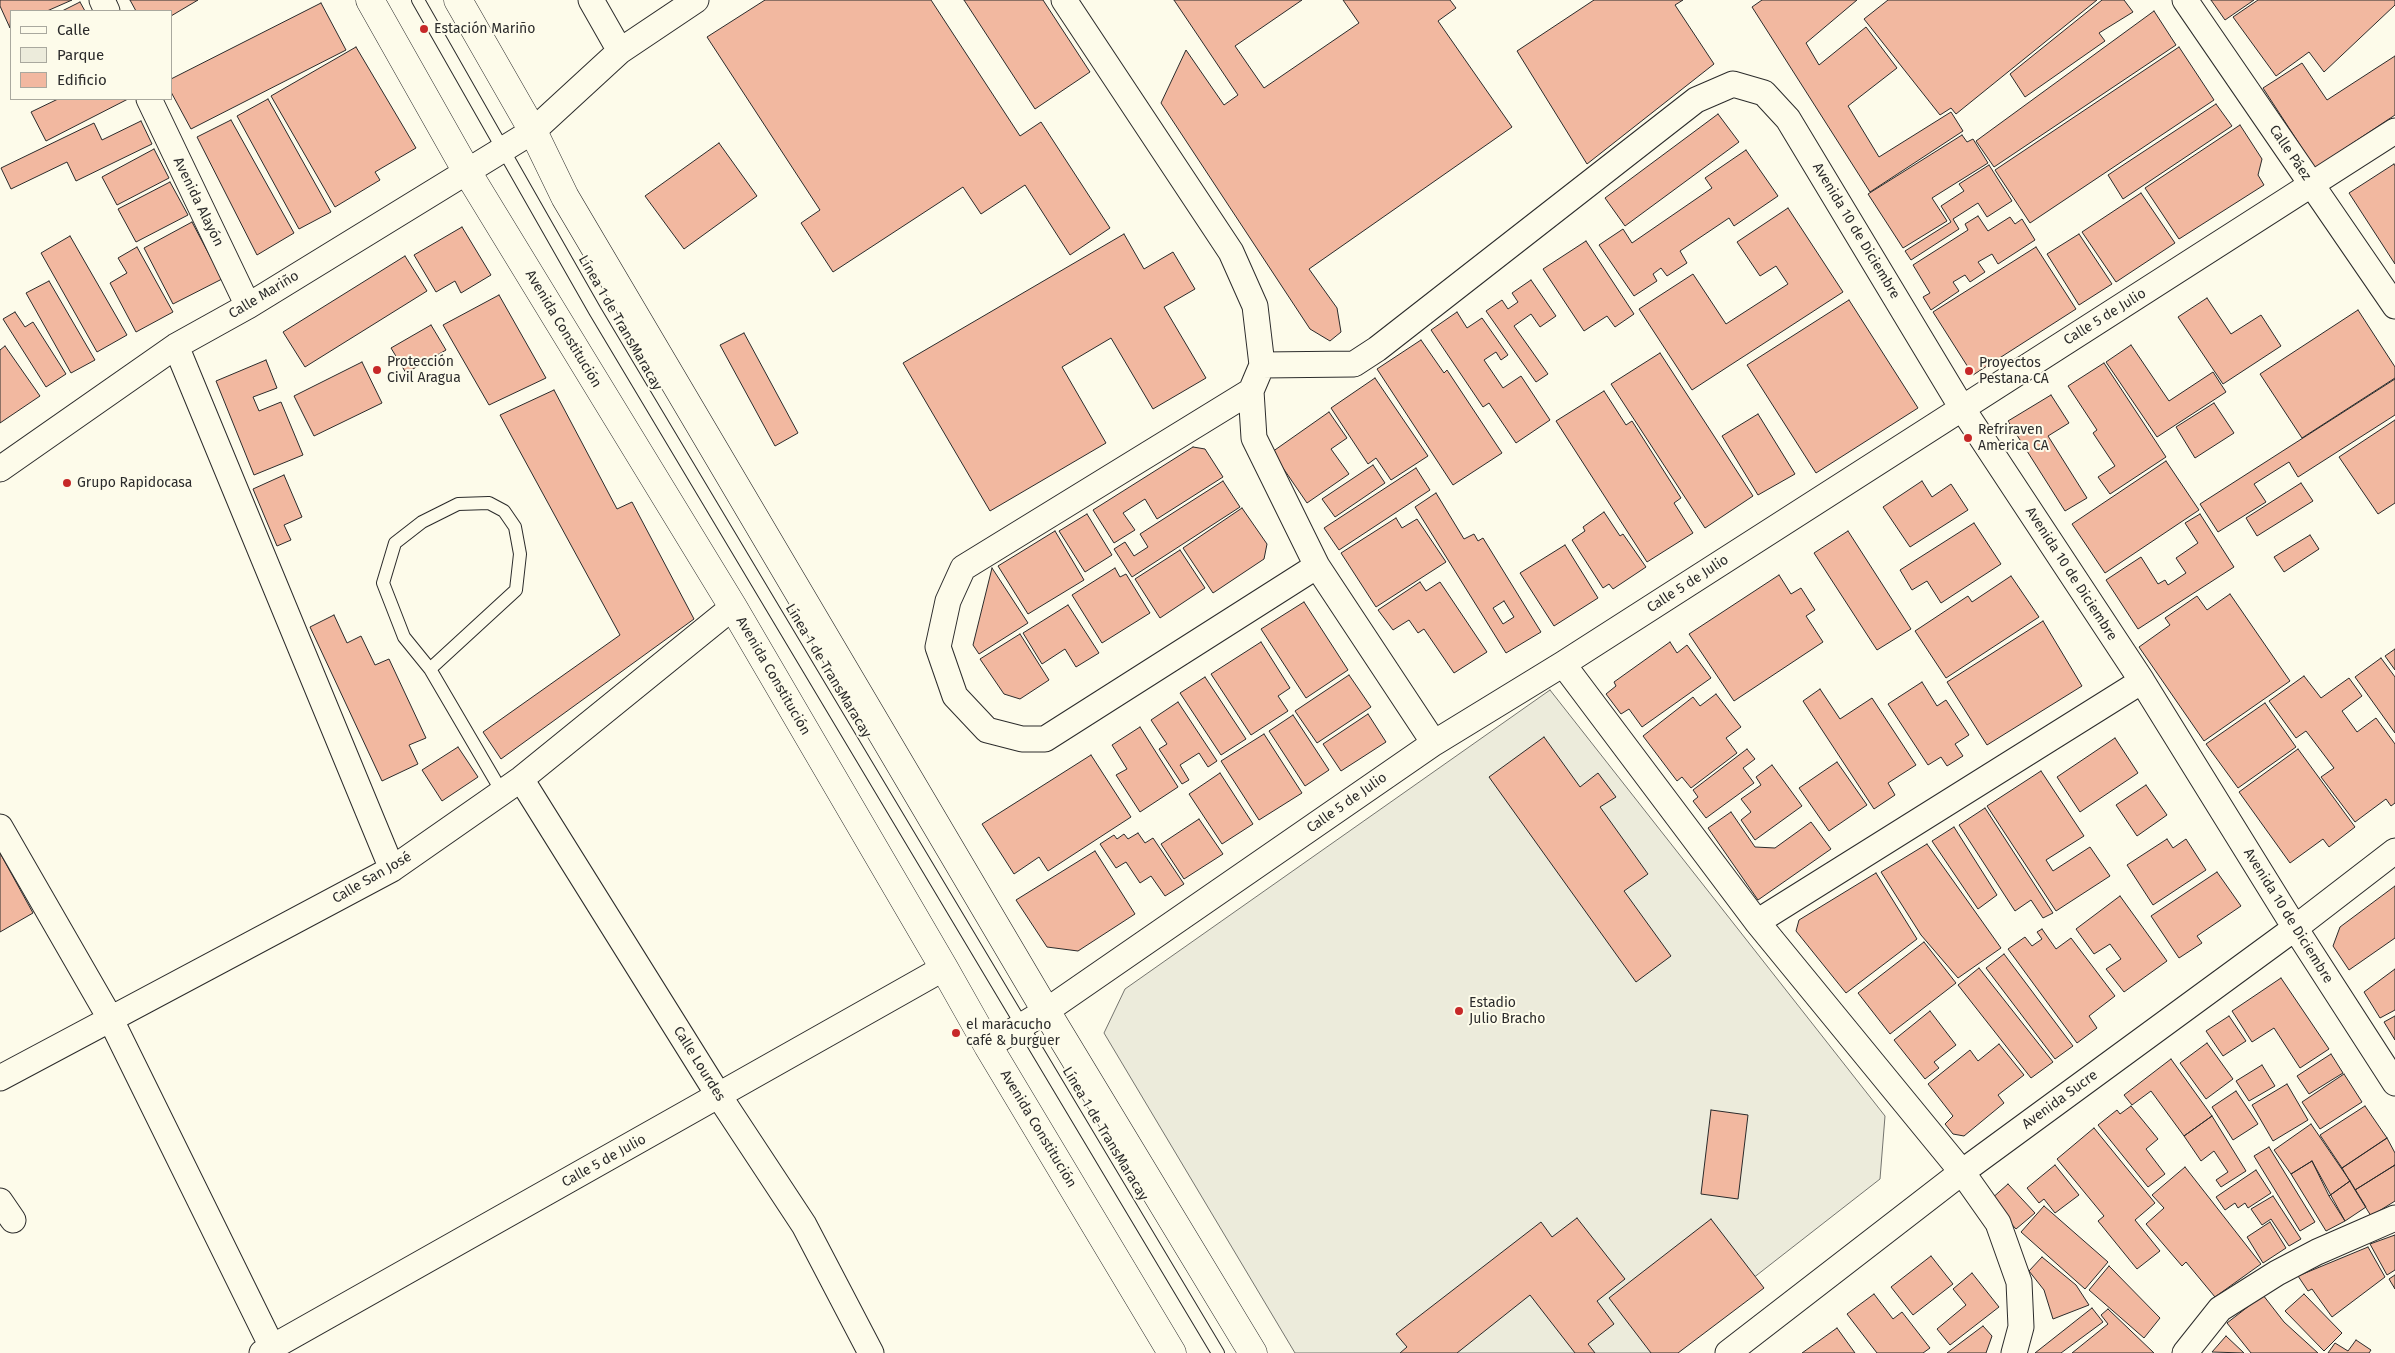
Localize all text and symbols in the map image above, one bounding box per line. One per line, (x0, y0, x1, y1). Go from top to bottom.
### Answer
legend (10, 10, 172, 100)
text: Calle (57, 21, 90, 39)
place label: Estación Mariño (434, 21, 535, 37)
marker: Estación Mariño (418, 23, 430, 35)
text: Parque (57, 46, 104, 64)
text: Edificio (57, 71, 107, 89)
street label: Calle Páez (2265, 122, 2315, 184)
street label: Avenida Alayón (169, 155, 227, 249)
street label: Avenida 10 de Diciembre (1809, 160, 1903, 302)
street label: Línea 1 de TransMaracay (574, 252, 666, 394)
street label: Calle Mariño (226, 267, 302, 323)
street label: Avenida Constitución (521, 267, 605, 391)
street label: Calle 5 de Julio (2061, 285, 2149, 349)
place label: Protección Civil Aragua (387, 354, 461, 387)
place label: Proyectos Pestana CA (1979, 355, 2049, 388)
marker: Protección Civil Aragua (371, 364, 383, 376)
marker: Proyectos Pestana CA (1963, 365, 1975, 377)
place label: Refriraven America CA (1978, 422, 2049, 454)
marker: Refriraven America CA (1962, 432, 1974, 444)
place label: Grupo Rapidocasa (77, 475, 192, 491)
marker: Grupo Rapidocasa (61, 477, 73, 489)
street label: Avenida 10 de Diciembre (2022, 504, 2120, 644)
street label: Calle 5 de Julio (1644, 551, 1732, 617)
street label: Línea 1 de TransMaracay (781, 601, 875, 741)
street label: Avenida Constitución (732, 614, 814, 738)
street label: Calle 5 de Julio (1304, 769, 1390, 837)
street label: Avenida 10 de Diciembre (2240, 845, 2336, 987)
street label: Calle San José (330, 849, 414, 907)
place label: Estadio Julio Bracho (1469, 995, 1545, 1028)
marker: Estadio Julio Bracho (1453, 1005, 1465, 1017)
place label: el maracucho café & burguer (966, 1017, 1060, 1050)
street label: Calle Lourdes (669, 1023, 729, 1105)
marker: el maracucho café & burguer (950, 1027, 962, 1039)
street label: Línea 1 de TransMaracay (1058, 1064, 1152, 1204)
street label: Avenida Constitución (996, 1067, 1080, 1191)
street label: Avenida Sucre (2019, 1067, 2101, 1133)
street label: Calle 5 de Julio (559, 1131, 649, 1191)

